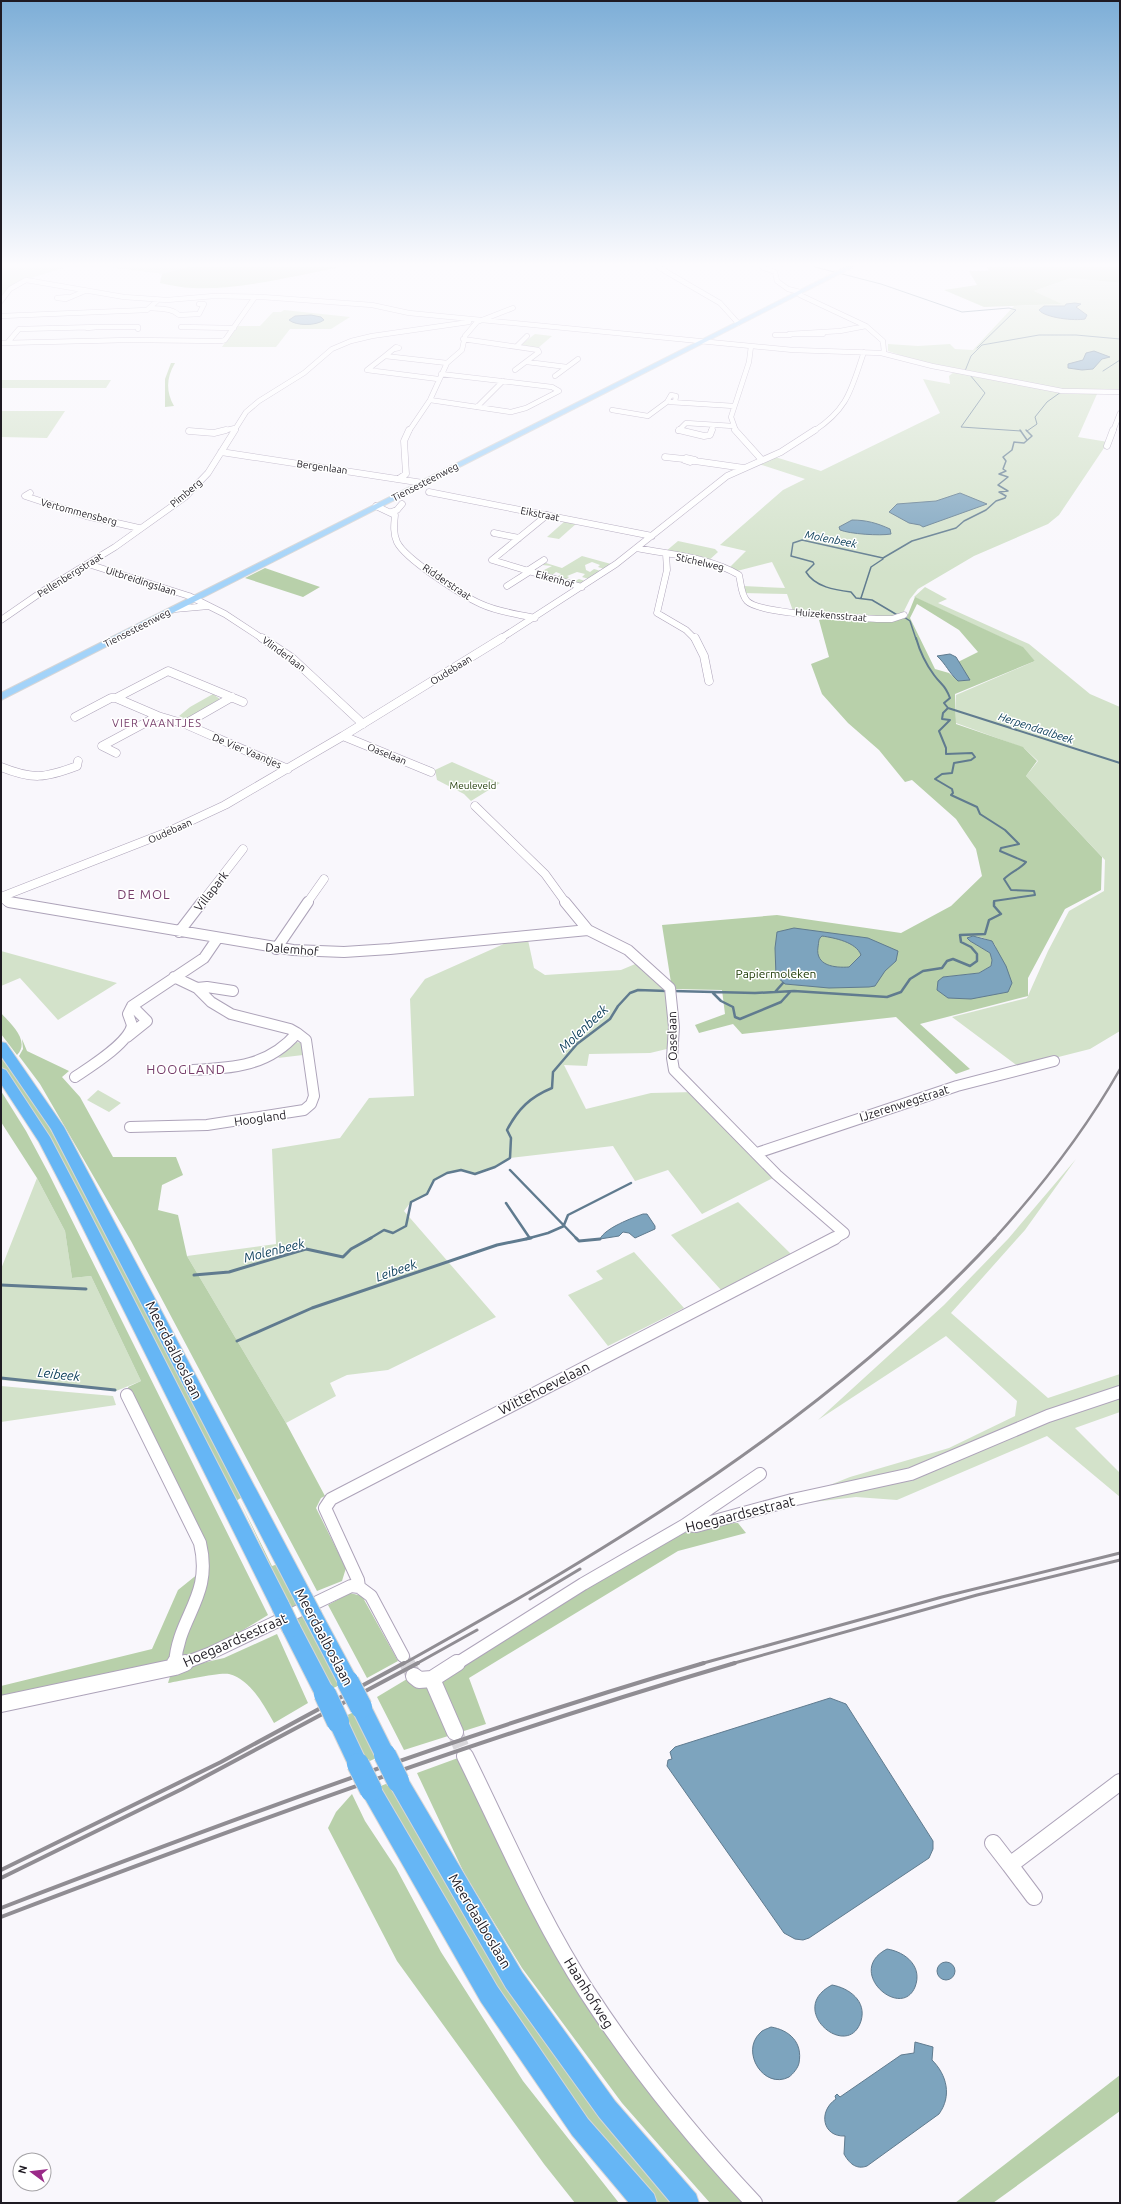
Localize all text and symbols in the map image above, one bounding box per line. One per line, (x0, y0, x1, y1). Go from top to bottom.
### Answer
street label: Bergenlaan (296, 458, 348, 476)
street label: Tiensesteenweg (390, 460, 460, 504)
street label: Pimberg (168, 477, 204, 509)
street label: Vertommensberg (40, 496, 118, 528)
street label: Eikstraat (520, 505, 560, 523)
water label: Molenbeek (804, 528, 858, 550)
street label: Pellenbergstraat (35, 550, 105, 600)
street label: Stichelweg (675, 551, 725, 573)
street label: Ridderstraat (421, 562, 473, 602)
street label: Uitbreidingslaan (104, 564, 178, 598)
street label: Eikenhof (534, 568, 576, 590)
street label: Tiensesteenweg (102, 606, 172, 650)
street label: Huizekensstraat (795, 606, 867, 624)
street label: Vlinderlaan (260, 635, 308, 673)
street label: Oudebaan (428, 653, 474, 687)
water label: Herpendaalbeek (997, 710, 1076, 746)
district label: VIER VAANTJES (112, 717, 202, 729)
street label: De Vier Vaantjes (211, 731, 283, 771)
street label: Oaselaan (366, 741, 408, 767)
park label: Meuleveld (450, 780, 497, 791)
street label: Oudebaan (146, 816, 194, 846)
street label: Villapark (191, 868, 231, 914)
district label: DE MOL (117, 887, 171, 901)
street label: Dalemhof (265, 940, 319, 958)
park label: Papiermoleken (736, 967, 816, 980)
water label: Molenbeek (555, 1001, 611, 1054)
street label: Oaselaan (665, 1011, 679, 1061)
district label: HOOGLAND (146, 1062, 226, 1076)
street label: IJzerenwegstraat (858, 1082, 951, 1124)
street label: Hoogland (233, 1108, 287, 1128)
water label: Molenbeek (242, 1236, 306, 1264)
water label: Leibeek (374, 1256, 419, 1284)
street label: Meerdaalboslaan (142, 1298, 206, 1402)
street label: Wittehoevelaan (496, 1358, 592, 1418)
water label: Leibeek (37, 1365, 81, 1383)
street label: Hoegaardsestraat (684, 1493, 797, 1535)
street label: Meerdaalboslaan (292, 1586, 356, 1688)
street label: Hoegaardsestraat (181, 1610, 290, 1670)
street label: Meerdaalboslaan (445, 1871, 515, 1971)
street label: Haanhofweg (561, 1955, 617, 2031)
north arrow (12, 2152, 52, 2192)
text: N (15, 2164, 29, 2175)

